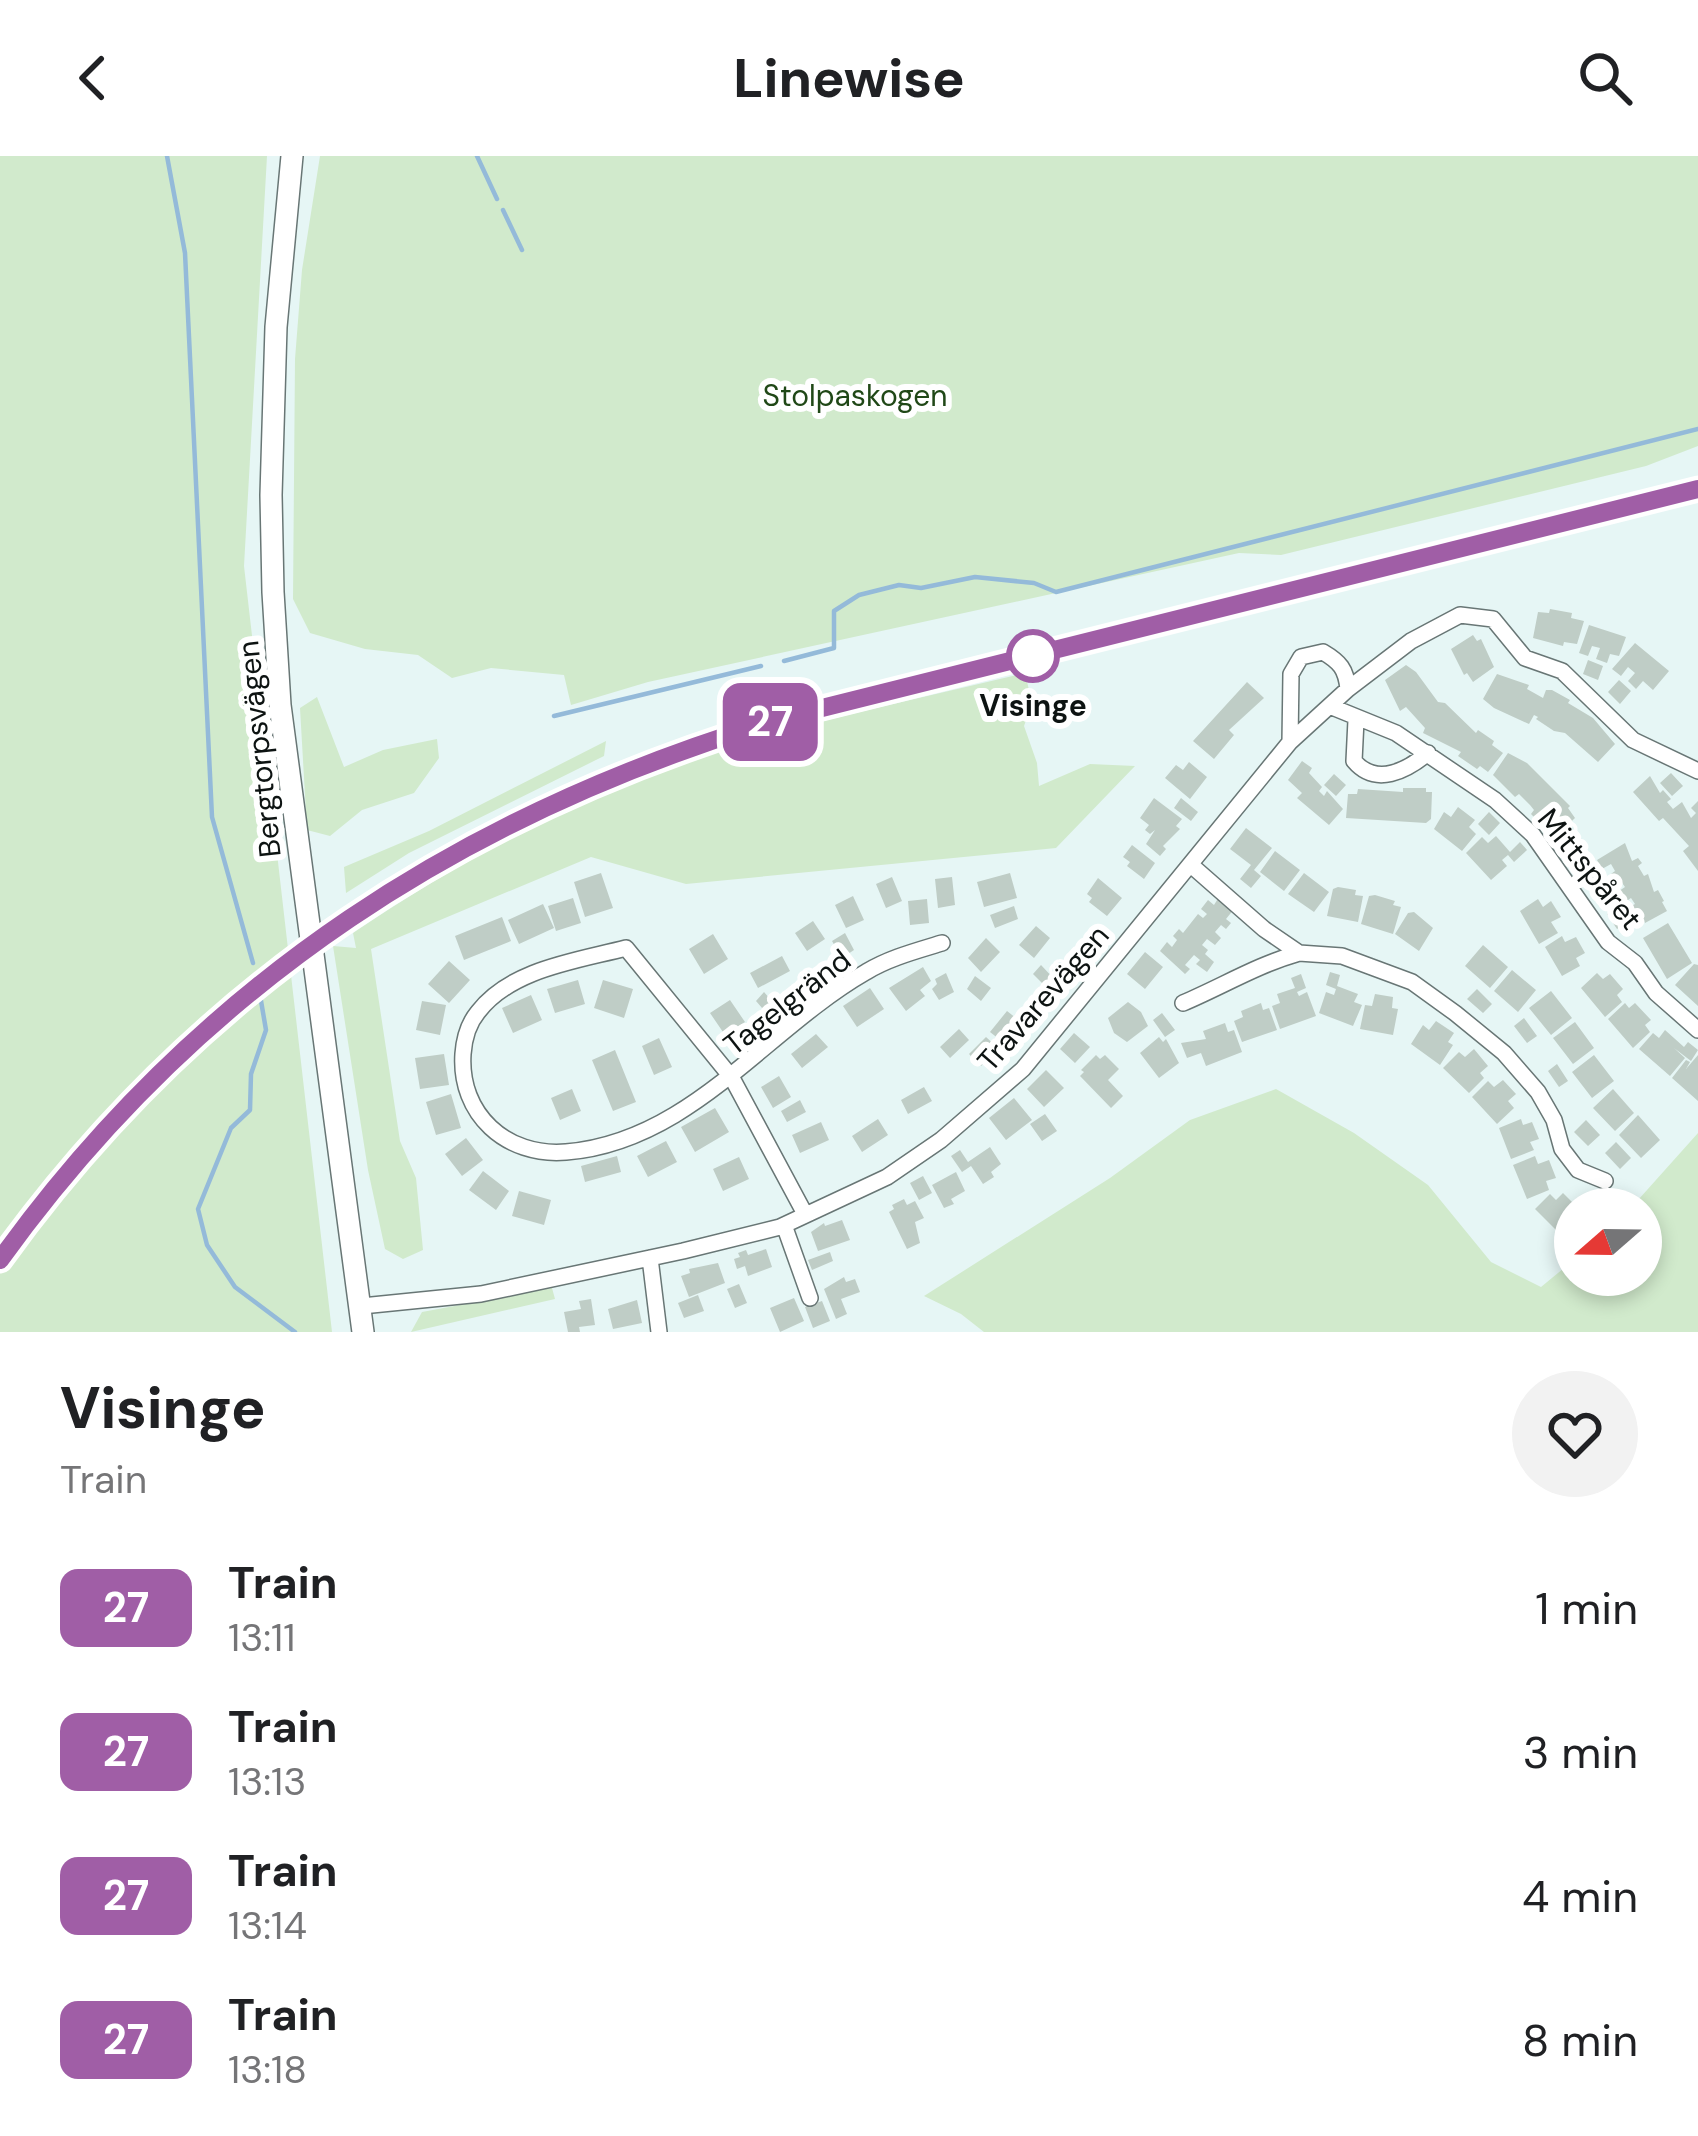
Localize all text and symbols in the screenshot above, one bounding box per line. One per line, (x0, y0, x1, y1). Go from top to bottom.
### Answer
text: Linewise (733, 43, 965, 114)
icon: back (60, 45, 126, 111)
icon: search (1572, 45, 1638, 111)
park label: Stolpaskogen (763, 376, 947, 415)
marker: Visinge (1008, 631, 1058, 681)
street label: Bergtorpsvägen (228, 639, 290, 859)
line badge: 27 (716, 683, 824, 761)
place label: Visinge (979, 686, 1087, 725)
text: 27 (747, 694, 793, 749)
street label: Mittspåret (1529, 800, 1651, 938)
street label: Travarevägen (969, 916, 1117, 1080)
street label: Tagelgränd (715, 940, 859, 1064)
north arrow (1554, 1188, 1662, 1296)
map controls (1554, 1188, 1662, 1296)
text: Visinge (60, 1371, 265, 1446)
button: heart (1512, 1371, 1638, 1497)
text: Train (60, 1454, 147, 1505)
text: Train (228, 1553, 338, 1612)
text: 1 min (1535, 1579, 1638, 1638)
text: 27 (103, 1580, 149, 1635)
text: 13:11 (228, 1612, 295, 1663)
text: Train (228, 1697, 338, 1756)
text: 3 min (1523, 1723, 1638, 1782)
text: 27 (103, 1724, 149, 1779)
text: 13:13 (228, 1756, 306, 1807)
text: Train (228, 1841, 338, 1900)
text: 4 min (1522, 1867, 1638, 1926)
text: 27 (103, 1868, 149, 1923)
text: 13:14 (228, 1900, 307, 1951)
text: Train (228, 1985, 338, 2044)
text: 8 min (1522, 2011, 1638, 2070)
text: 27 (103, 2012, 149, 2067)
text: 13:18 (228, 2044, 307, 2095)

